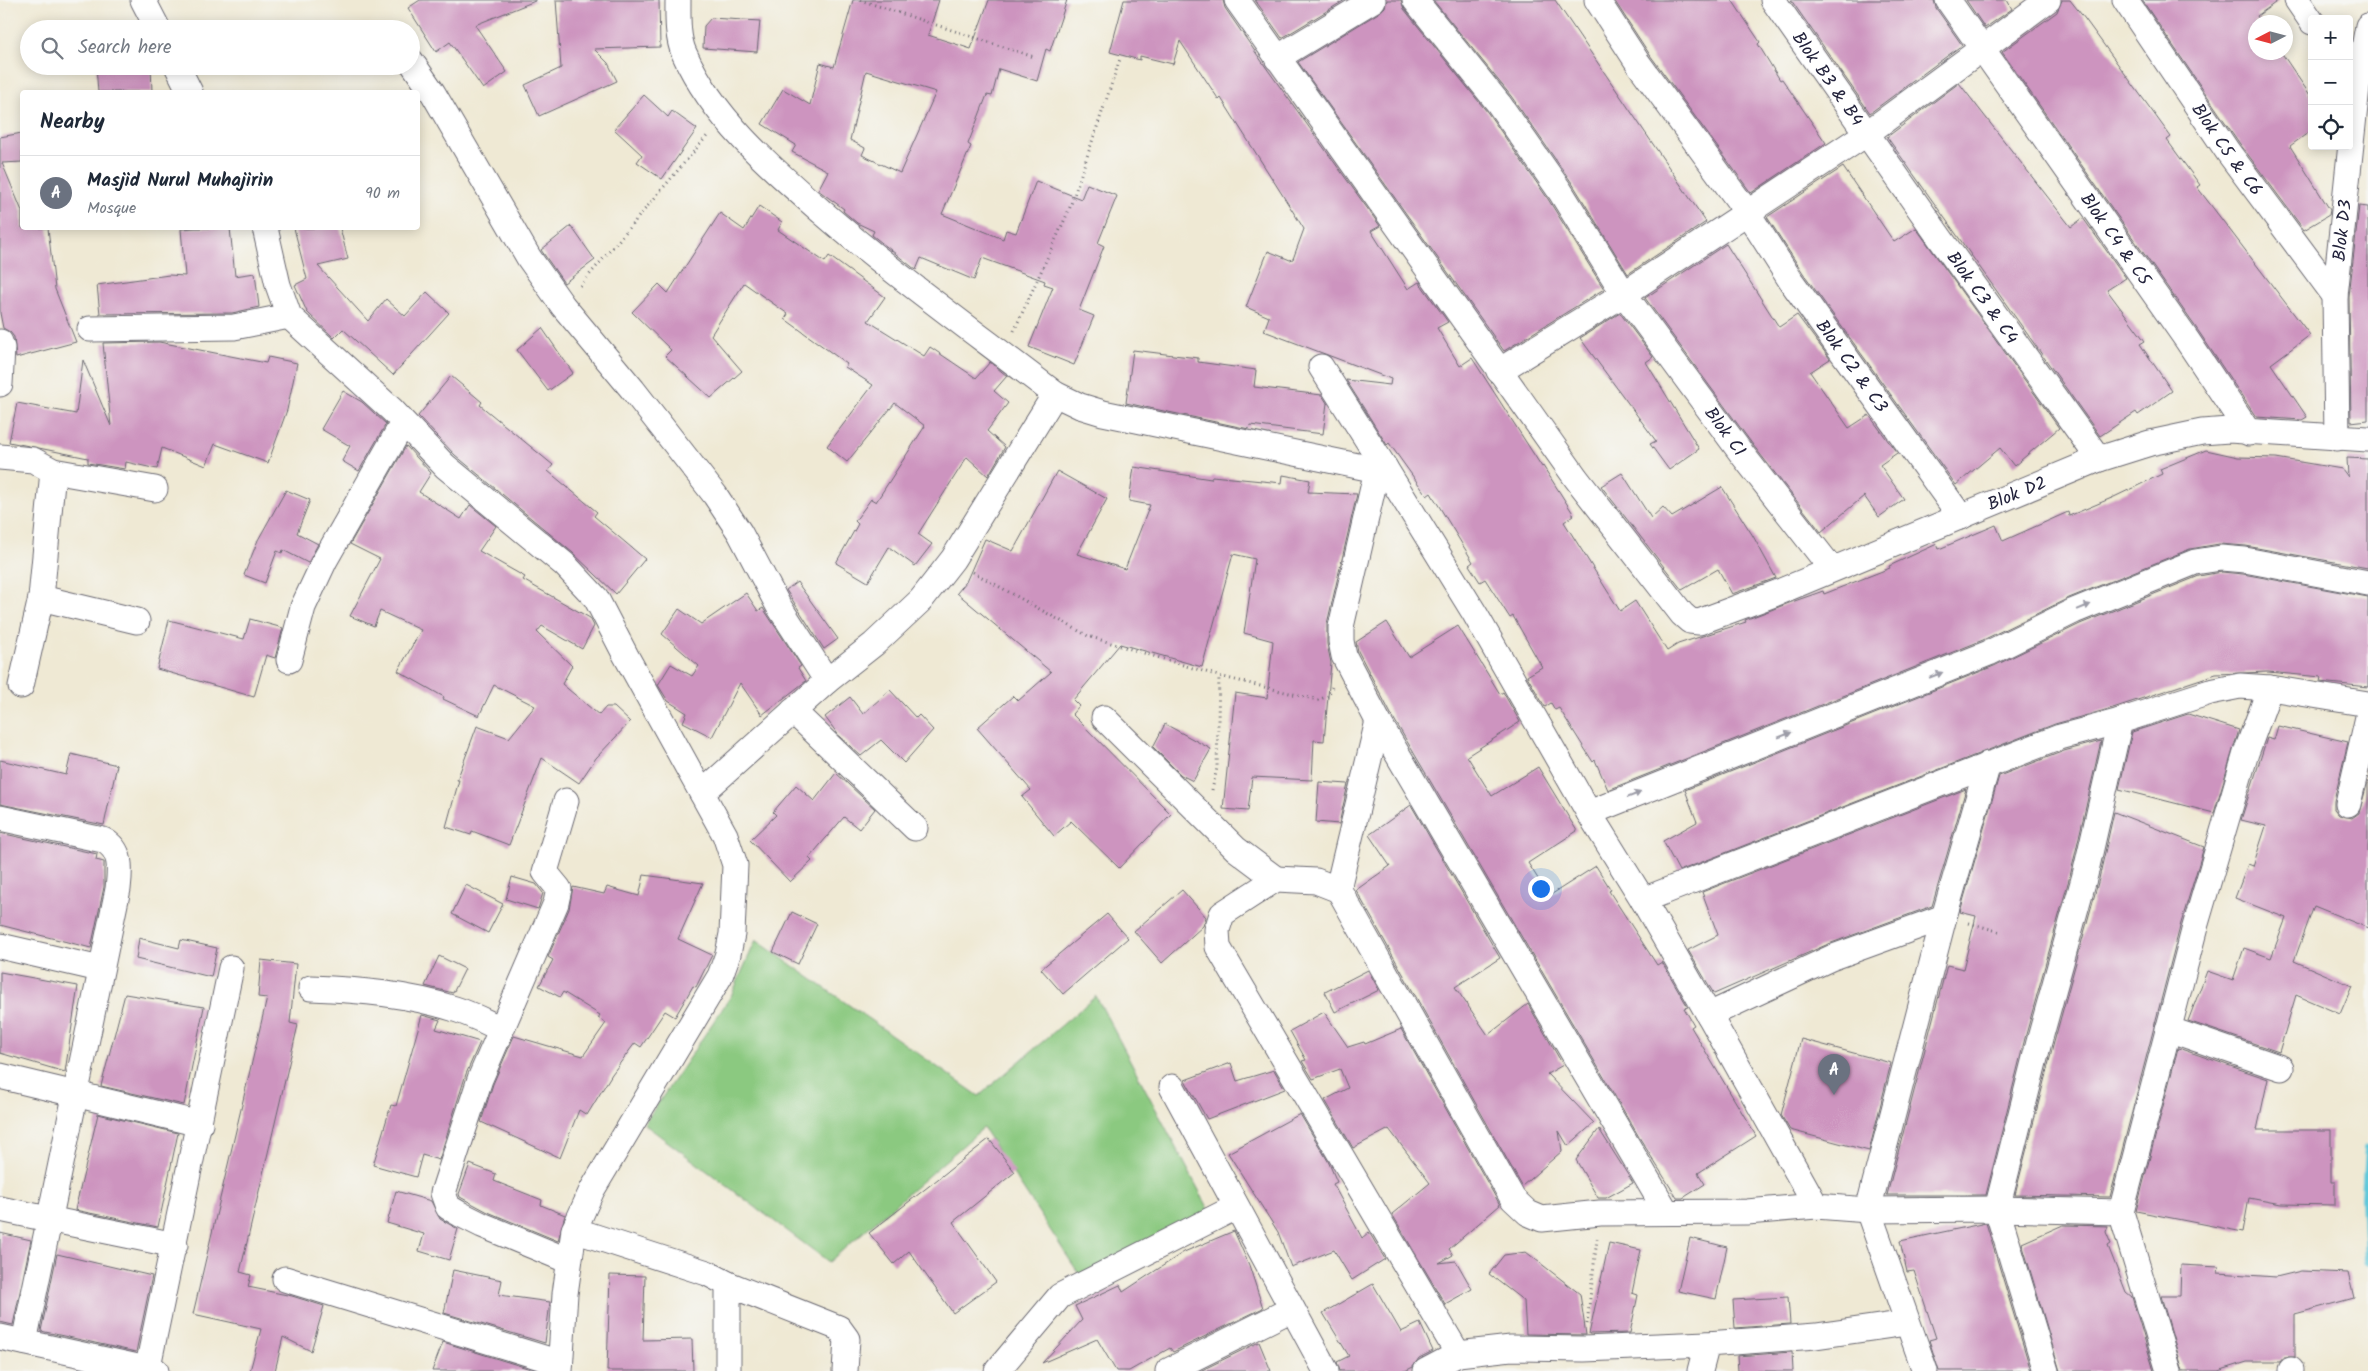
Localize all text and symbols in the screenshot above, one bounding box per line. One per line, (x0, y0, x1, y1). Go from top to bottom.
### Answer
north arrow (2248, 15, 2293, 60)
map controls (2308, 15, 2353, 150)
button: + (2308, 15, 2353, 60)
search box (20, 20, 420, 75)
street label: Blok B3 & B4 (1783, 26, 1870, 133)
text: Search here (78, 33, 172, 63)
icon: search (38, 34, 66, 62)
button: − (2308, 60, 2353, 105)
street label: Blok C5 & C6 (2183, 98, 2269, 203)
button: locate (2308, 105, 2353, 150)
text: Nearby (40, 106, 105, 139)
text: Masjid Nurul Muhajirin (87, 166, 273, 196)
text: A (51, 181, 61, 206)
text: 90 m (365, 181, 400, 206)
street label: Blok C4 & C5 (2072, 187, 2158, 293)
text: Mosque (87, 196, 136, 221)
street label: Blok D3 (2326, 198, 2361, 263)
street label: Blok C3 & C4 (1938, 246, 2025, 351)
street label: Blok C2 & C3 (1807, 314, 1894, 419)
street label: Blok C1 (1696, 401, 1753, 464)
street label: Blok D2 (1983, 469, 2051, 520)
one-way arrow (2077, 603, 2091, 611)
one-way arrow (1929, 670, 1943, 678)
one-way arrow (1778, 730, 1792, 738)
one-way arrow (1627, 790, 1641, 798)
your location (1528, 876, 1554, 902)
pin: A (1818, 1054, 1850, 1095)

